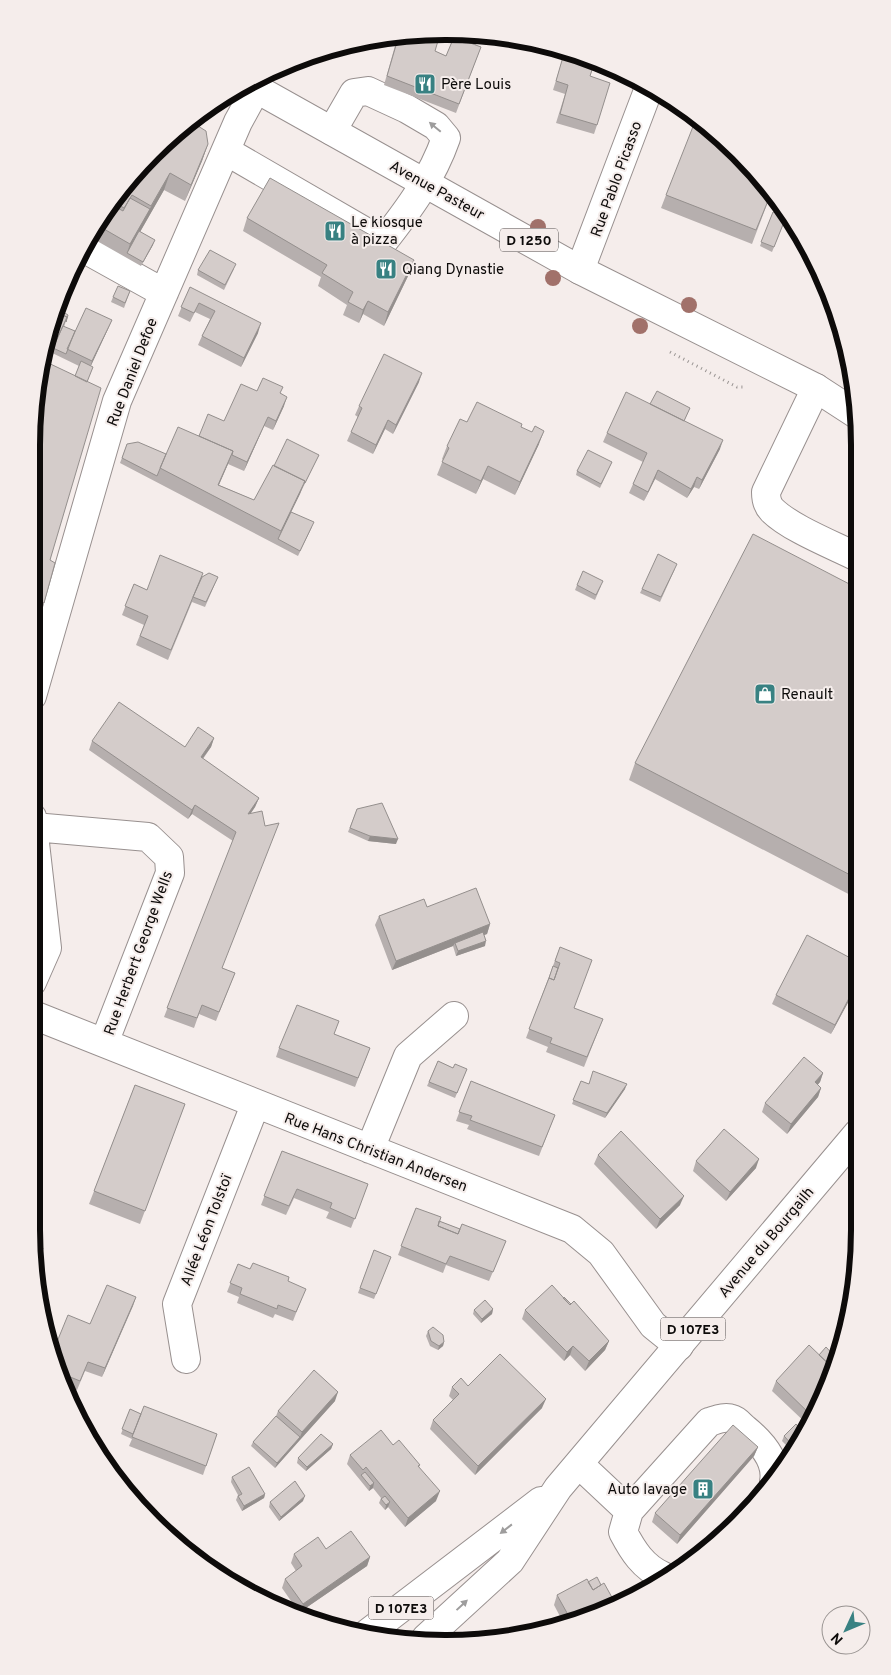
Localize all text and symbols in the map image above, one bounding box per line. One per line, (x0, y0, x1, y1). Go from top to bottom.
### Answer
restaurant icon: Père Louis (413, 72, 437, 96)
place label: Père Louis (441, 76, 511, 95)
street label: Rue Pablo Picasso (588, 119, 647, 240)
one-way arrow (429, 122, 442, 133)
street label: Avenue Pasteur (385, 157, 487, 225)
place label: Le kiosque à pizza (351, 214, 423, 250)
restaurant icon: Le kiosque à pizza (323, 219, 347, 243)
road number: D 1250 (500, 228, 558, 252)
restaurant icon: Qiang Dynastie (374, 257, 398, 281)
place label: Qiang Dynastie (402, 261, 504, 280)
street label: Rue Daniel Defoe (104, 316, 163, 429)
shop icon: Renault (753, 682, 777, 706)
place label: Renault (781, 686, 833, 705)
street label: Rue Herbert George Wells (101, 869, 178, 1038)
street label: Rue Hans Christian Andersen (281, 1110, 470, 1197)
street label: Allée Léon Tolstoï (177, 1171, 238, 1289)
street label: Avenue du Bourgailh (715, 1184, 819, 1302)
road number: D 107E3 (660, 1318, 726, 1340)
building icon: Auto lavage (691, 1477, 715, 1501)
place label: Auto lavage (607, 1481, 687, 1500)
one-way arrow (500, 1523, 513, 1534)
road number: D 107E3 (368, 1596, 434, 1620)
one-way arrow (455, 1600, 468, 1611)
north arrow (821, 1605, 871, 1655)
text: N (828, 1628, 847, 1648)

